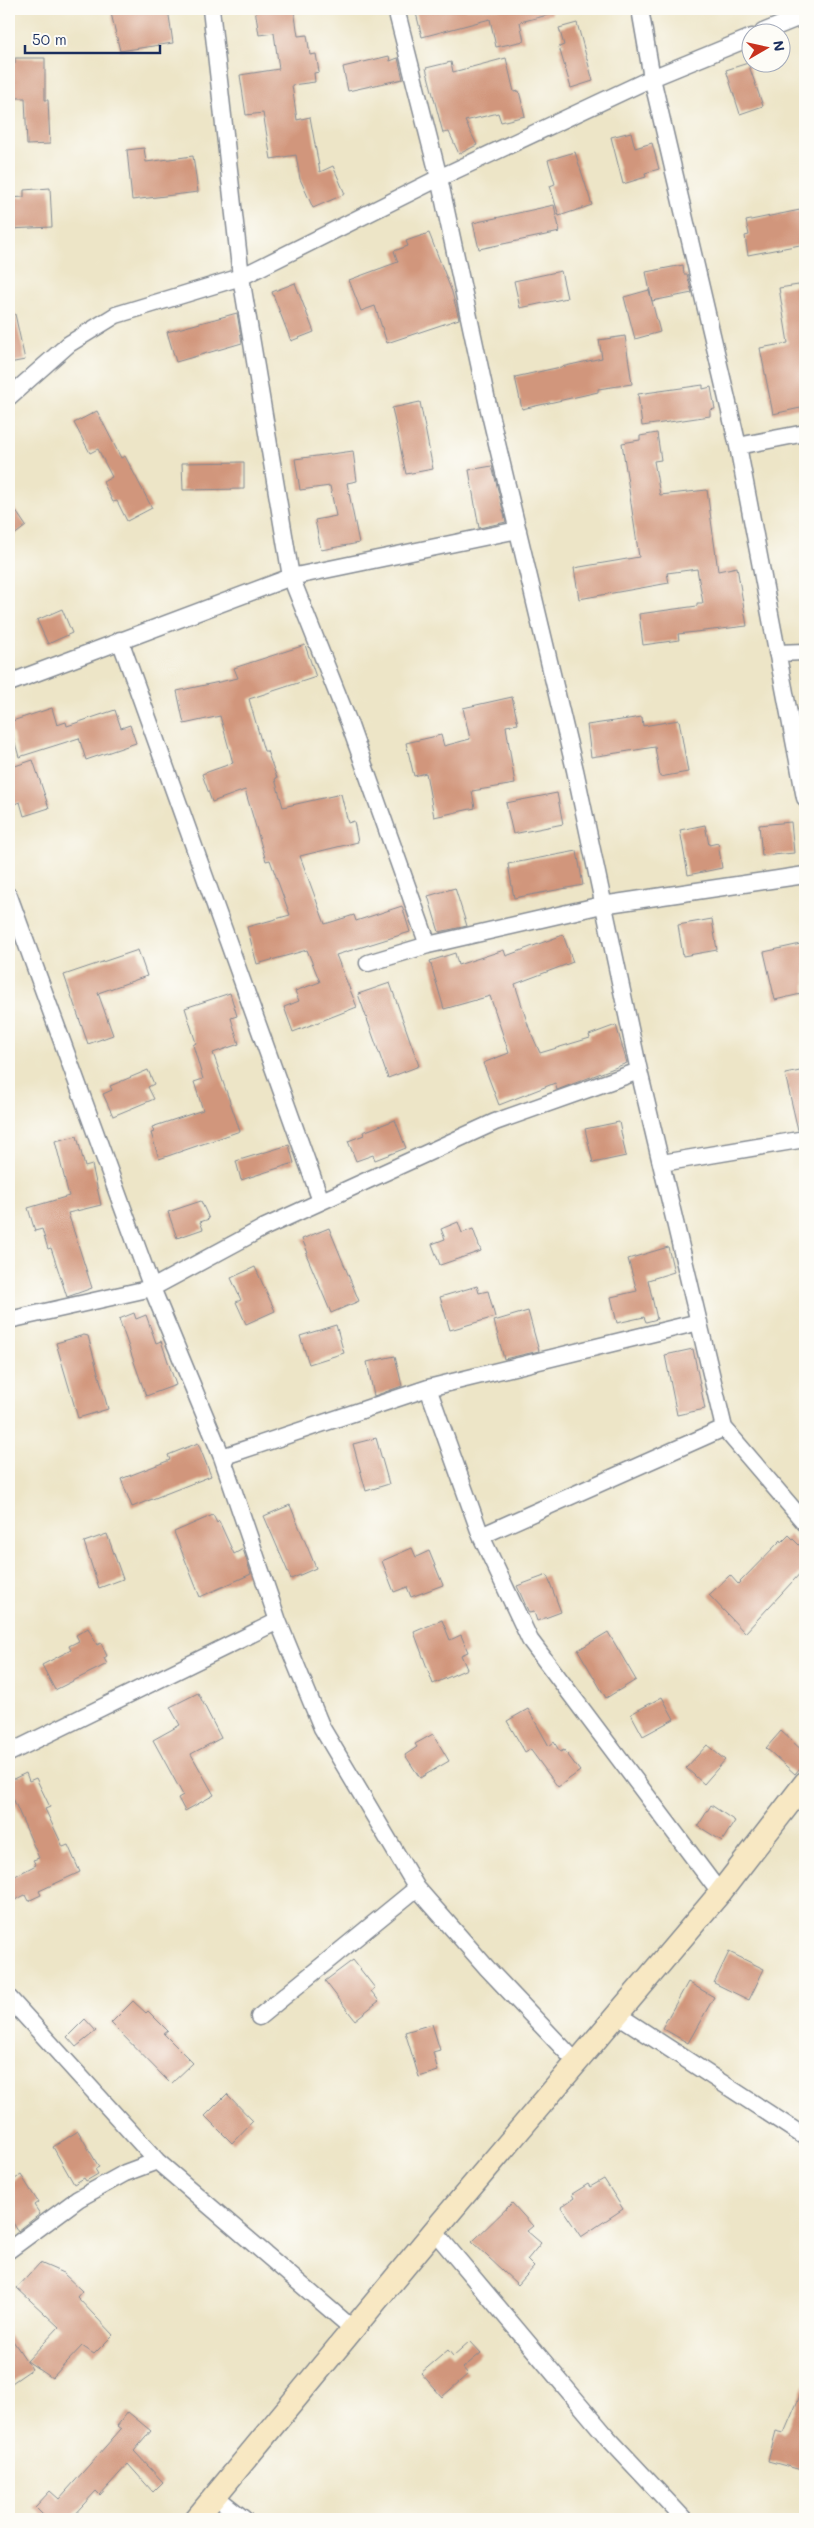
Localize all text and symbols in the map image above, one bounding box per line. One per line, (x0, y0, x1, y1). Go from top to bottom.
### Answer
scale bar (25, 22, 160, 54)
north arrow (742, 22, 792, 72)
text: 50 m (32, 29, 67, 49)
text: N (769, 39, 790, 53)

